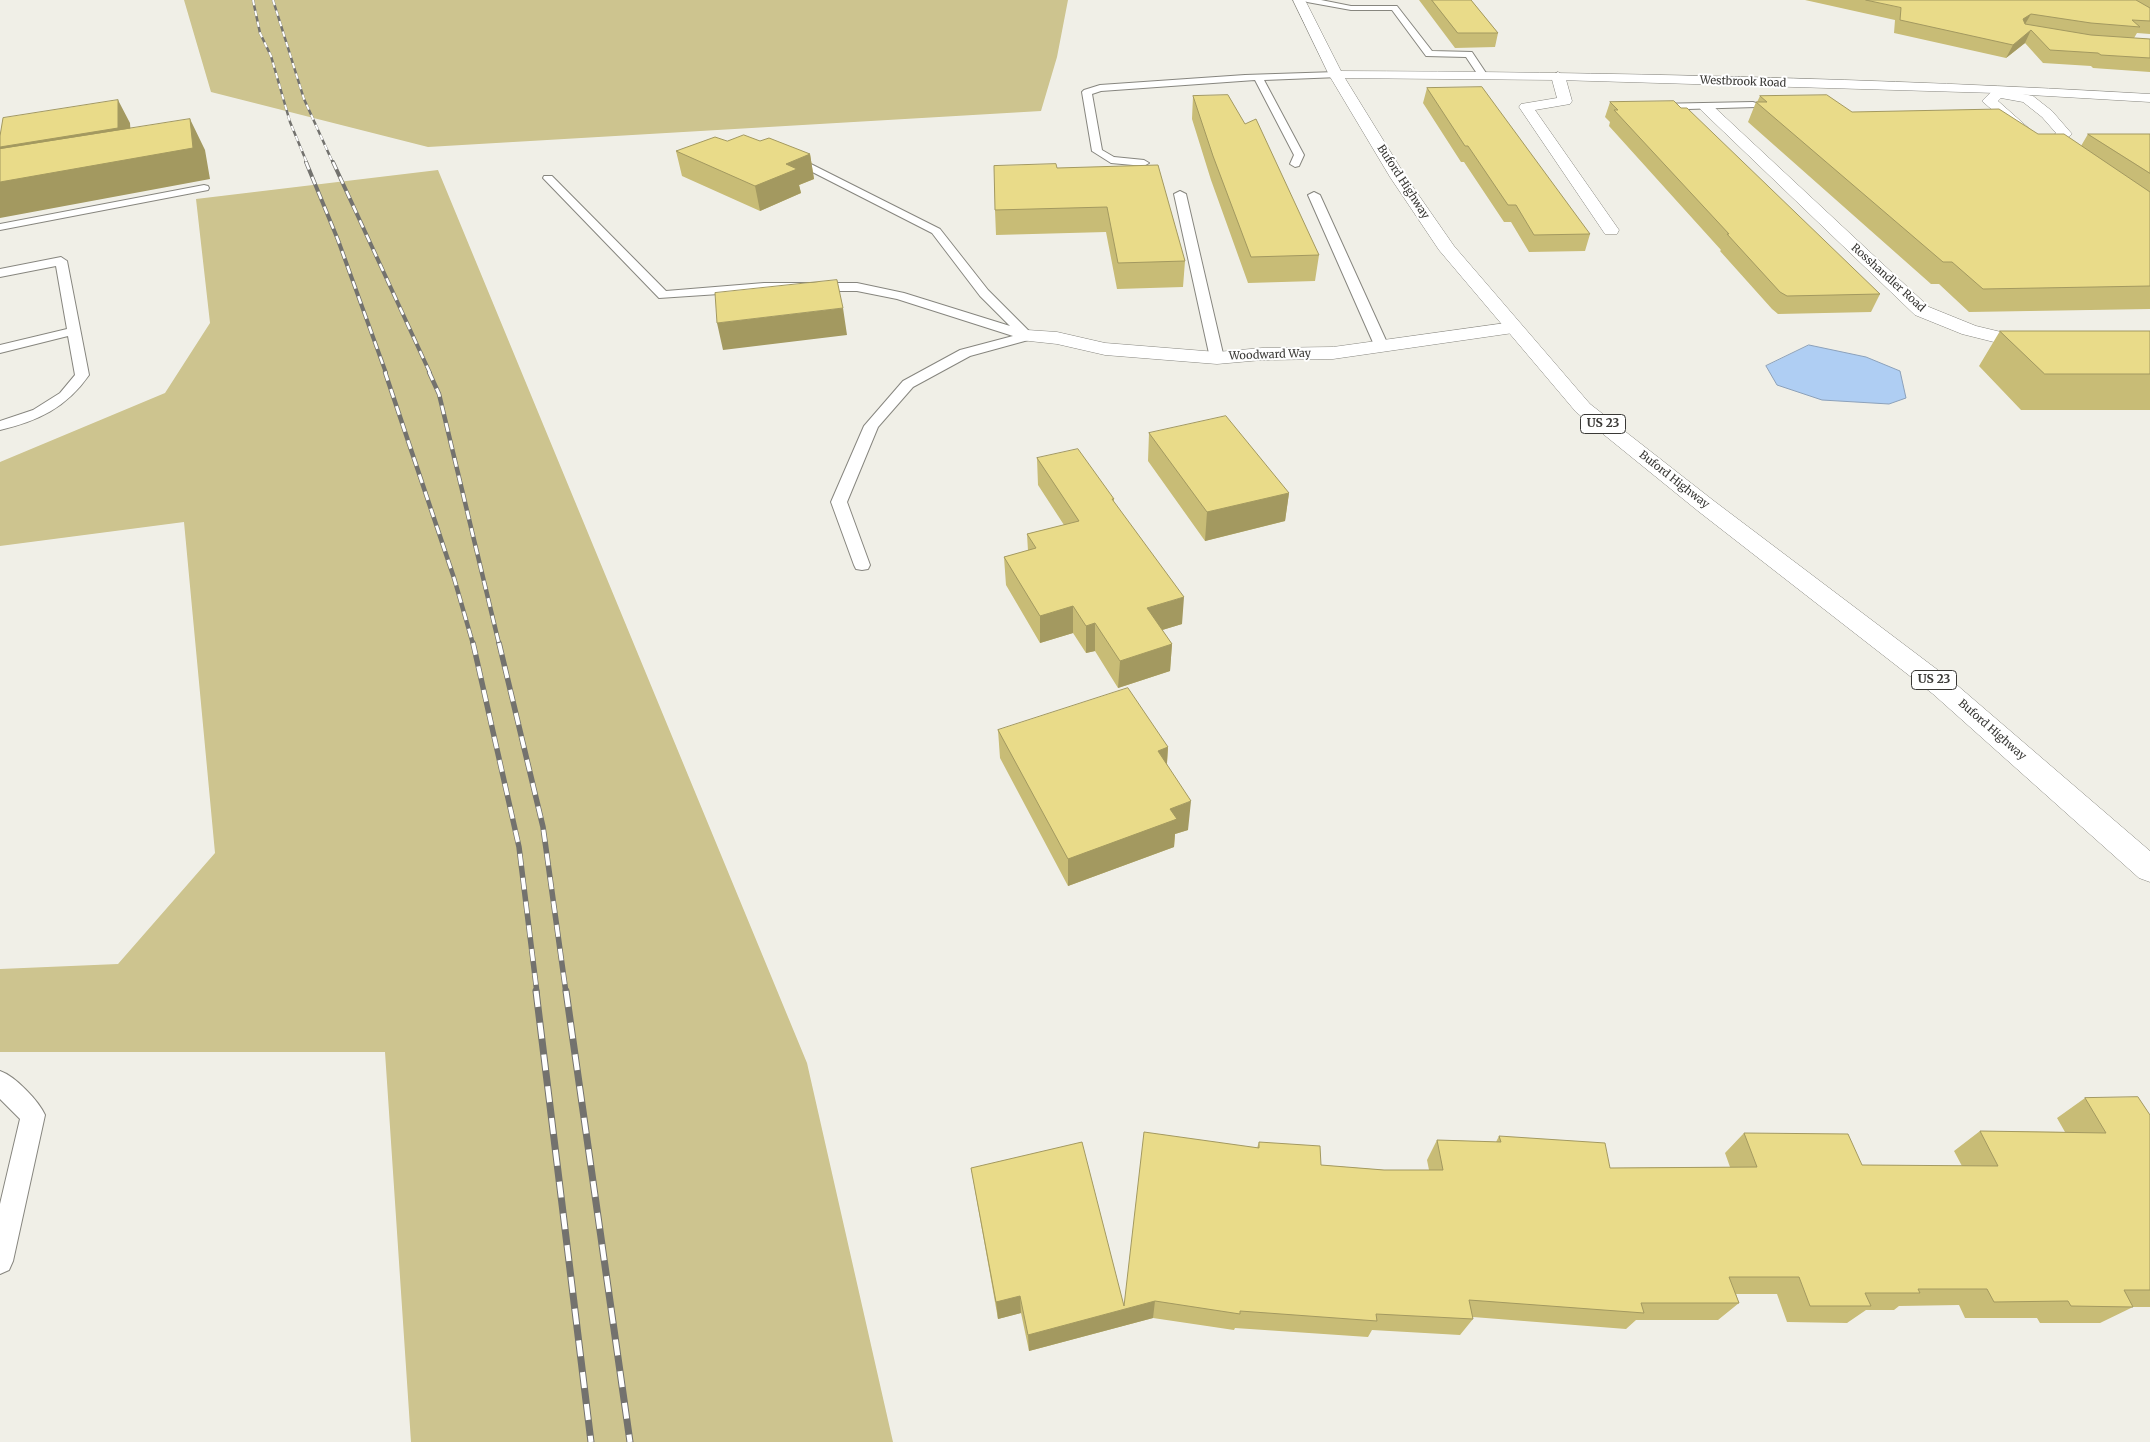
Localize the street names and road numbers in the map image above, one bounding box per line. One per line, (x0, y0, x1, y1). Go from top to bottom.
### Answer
street label: Westbrook Road (1700, 74, 1786, 90)
street label: Buford Highway (1374, 143, 1432, 221)
street label: Rosshandler Road (1848, 241, 1928, 315)
street label: Woodward Way (1229, 347, 1311, 363)
road number: US 23 (1580, 414, 1626, 434)
street label: Buford Highway (1636, 448, 1712, 512)
road number: US 23 (1912, 670, 1956, 690)
street label: Buford Highway (1955, 697, 2029, 763)

